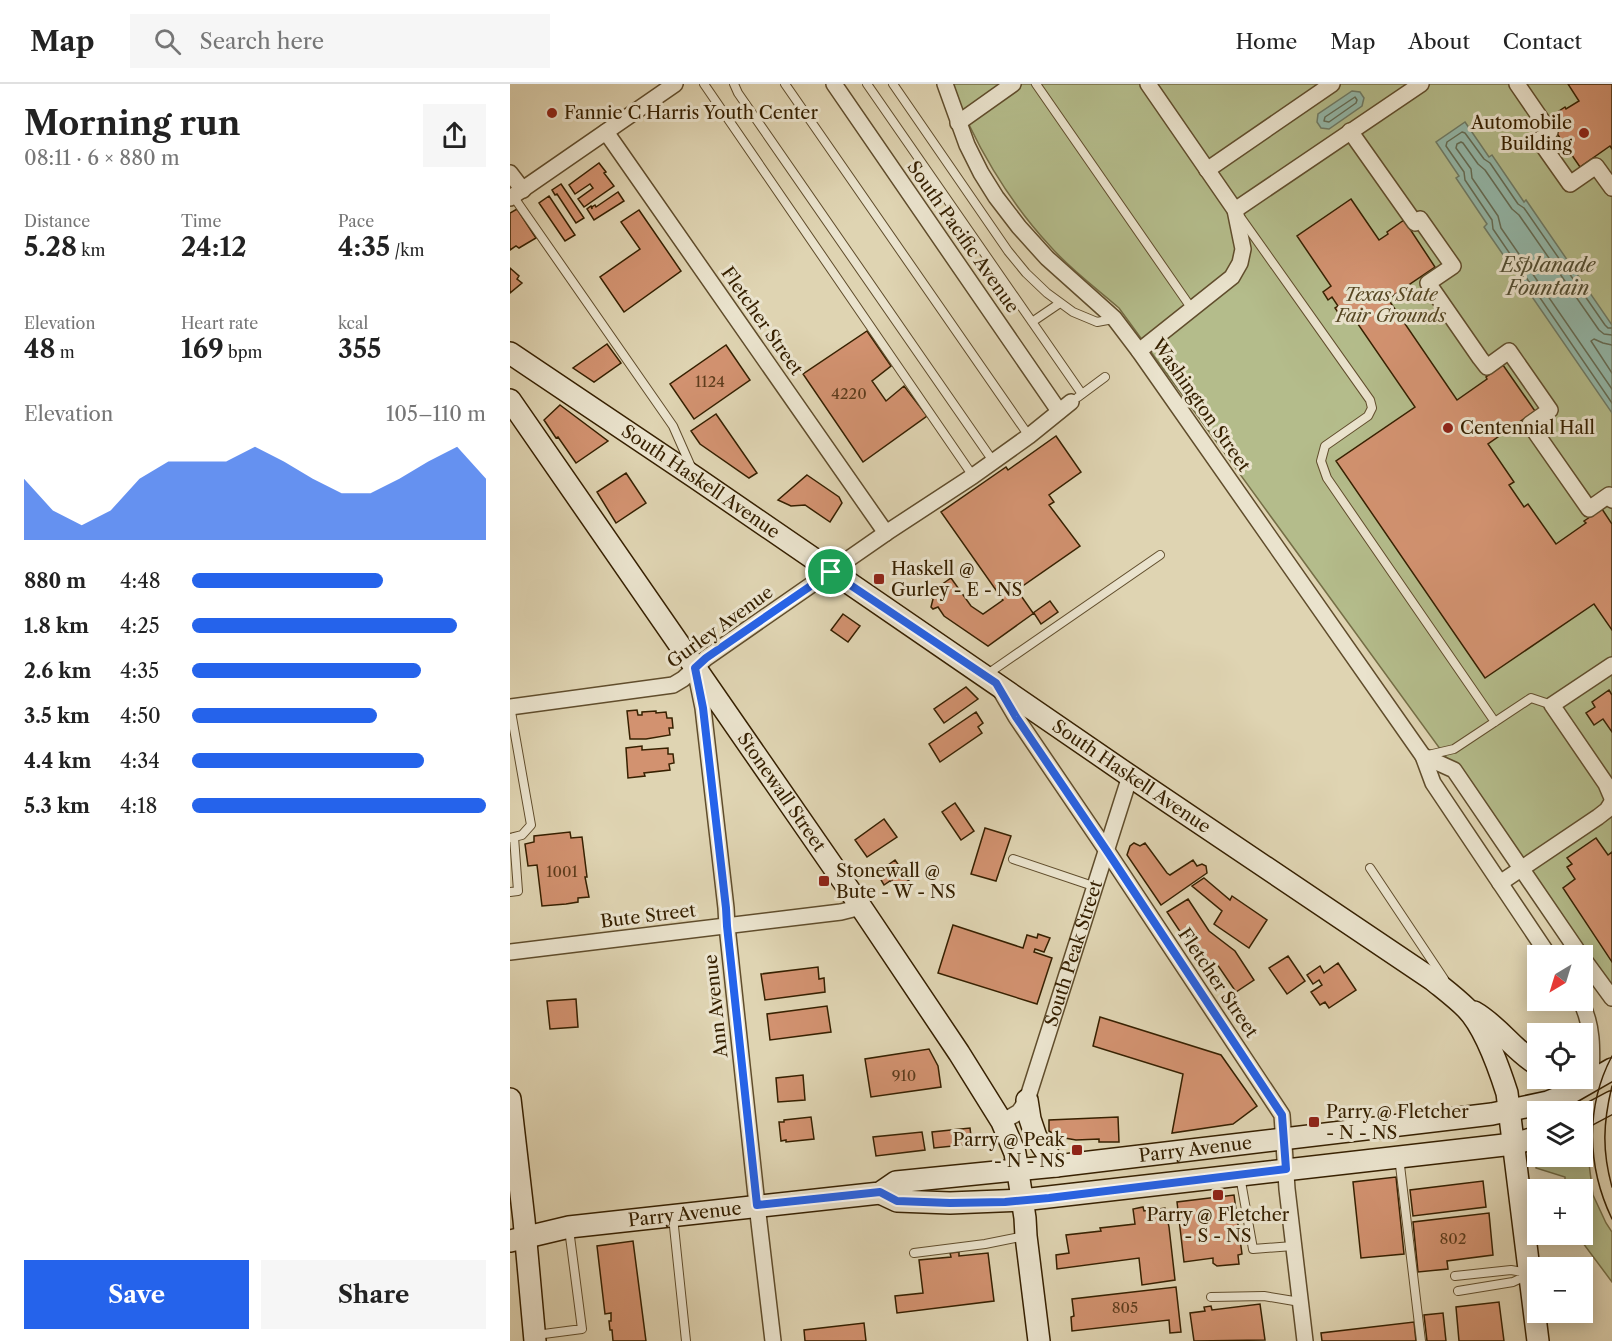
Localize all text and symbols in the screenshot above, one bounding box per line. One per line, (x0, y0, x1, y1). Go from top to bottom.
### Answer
search box (130, 14, 550, 68)
text: Map (30, 24, 94, 58)
icon: search (151, 25, 184, 58)
text: Search here (199, 28, 324, 55)
text: Home (1236, 29, 1297, 54)
text: Map (1330, 29, 1375, 54)
text: About (1408, 29, 1470, 54)
text: Contact (1503, 29, 1582, 54)
place label: Fannie C Harris Youth Center (564, 102, 818, 124)
text: Morning run (24, 103, 240, 144)
button: share (423, 104, 486, 167)
marker: Fannie C Harris Youth Center (545, 106, 559, 120)
place label: Automobile Building (1470, 112, 1572, 155)
marker: Automobile Building (1577, 126, 1591, 140)
text: 08:11 · 6 × 880 m (24, 146, 180, 170)
street label: South Pacific Avenue (902, 157, 1024, 317)
text: Distance (24, 211, 90, 231)
text: Time (181, 211, 221, 231)
text: Pace (338, 211, 374, 231)
text: 5.28 (24, 231, 77, 263)
text: 24:12 (181, 231, 247, 263)
text: 4:35 (338, 231, 390, 263)
text: km (77, 240, 105, 260)
text: /km (390, 240, 424, 260)
water label: Esplanade Fountain (1499, 253, 1597, 300)
street label: Fletcher Street (716, 263, 808, 380)
park label: Texas State Fair Grounds (1334, 284, 1446, 327)
text: Elevation (24, 313, 95, 333)
text: Heart rate (181, 313, 258, 333)
text: kcal (338, 313, 368, 333)
text: 48 (24, 333, 55, 365)
text: 169 (181, 333, 224, 365)
text: 355 (338, 333, 381, 365)
street label: Washington Street (1146, 333, 1256, 476)
text: m (55, 342, 75, 362)
text: bpm (224, 342, 262, 362)
house number: 1124 (695, 372, 725, 391)
house number: 4220 (831, 384, 867, 403)
text: Elevation (24, 402, 113, 426)
text: 105–110 m (386, 402, 486, 426)
place label: Centennial Hall (1460, 417, 1595, 439)
street label: South Haskell Avenue (617, 420, 784, 543)
marker: Centennial Hall (1441, 421, 1455, 435)
pin (805, 546, 856, 597)
icon: arrive (814, 555, 847, 588)
place label: Haskell @ Gurley - E - NS (891, 558, 1022, 601)
text: 880 m (24, 569, 86, 593)
text: 4:48 (120, 569, 161, 593)
marker: Haskell @ Gurley - E - NS (872, 572, 886, 586)
street label: Gurley Avenue (663, 581, 777, 673)
text: 1.8 km (24, 614, 89, 638)
text: 4:25 (120, 614, 160, 638)
text: 2.6 km (24, 659, 91, 683)
text: 4:35 (120, 659, 159, 683)
text: 3.5 km (24, 704, 90, 728)
text: 4:50 (120, 704, 161, 728)
street label: South Haskell Avenue (1048, 715, 1215, 838)
street label: Stonewall Street (733, 728, 831, 856)
text: 4.4 km (24, 749, 91, 773)
text: 4:34 (120, 749, 160, 773)
text: 5.3 km (24, 794, 90, 818)
text: 4:18 (120, 794, 157, 818)
place label: Stonewall @ Bute - W - NS (836, 860, 956, 903)
house number: 1001 (546, 862, 578, 881)
marker: Stonewall @ Bute - W - NS (817, 874, 831, 888)
street label: South Peak Street (1040, 877, 1107, 1029)
street label: Bute Street (599, 899, 698, 933)
street label: Fletcher Street (1173, 924, 1263, 1042)
north arrow (1527, 945, 1593, 1011)
map controls (1527, 945, 1593, 1323)
street label: Ann Avenue (700, 953, 732, 1060)
button: locate (1527, 1023, 1593, 1089)
house number: 910 (892, 1066, 916, 1085)
place label: Parry @ Fletcher - N - NS (1326, 1101, 1469, 1144)
button: layers (1527, 1101, 1593, 1167)
marker: Parry @ Fletcher - N - NS (1307, 1115, 1321, 1129)
place label: Parry @ Peak - N - NS (953, 1129, 1067, 1172)
street label: Parry Avenue (1137, 1132, 1253, 1167)
marker: Parry @ Peak - N - NS (1070, 1143, 1084, 1157)
button: + (1527, 1179, 1593, 1245)
marker: Parry @ Fletcher - S - NS (1211, 1188, 1225, 1202)
street label: Parry Avenue (627, 1197, 742, 1231)
place label: Parry @ Fletcher - S - NS (1147, 1204, 1290, 1247)
house number: 802 (1439, 1229, 1467, 1248)
button: − (1527, 1257, 1593, 1323)
button: Save (24, 1260, 249, 1329)
button: Share (261, 1260, 486, 1329)
house number: 805 (1112, 1298, 1138, 1317)

